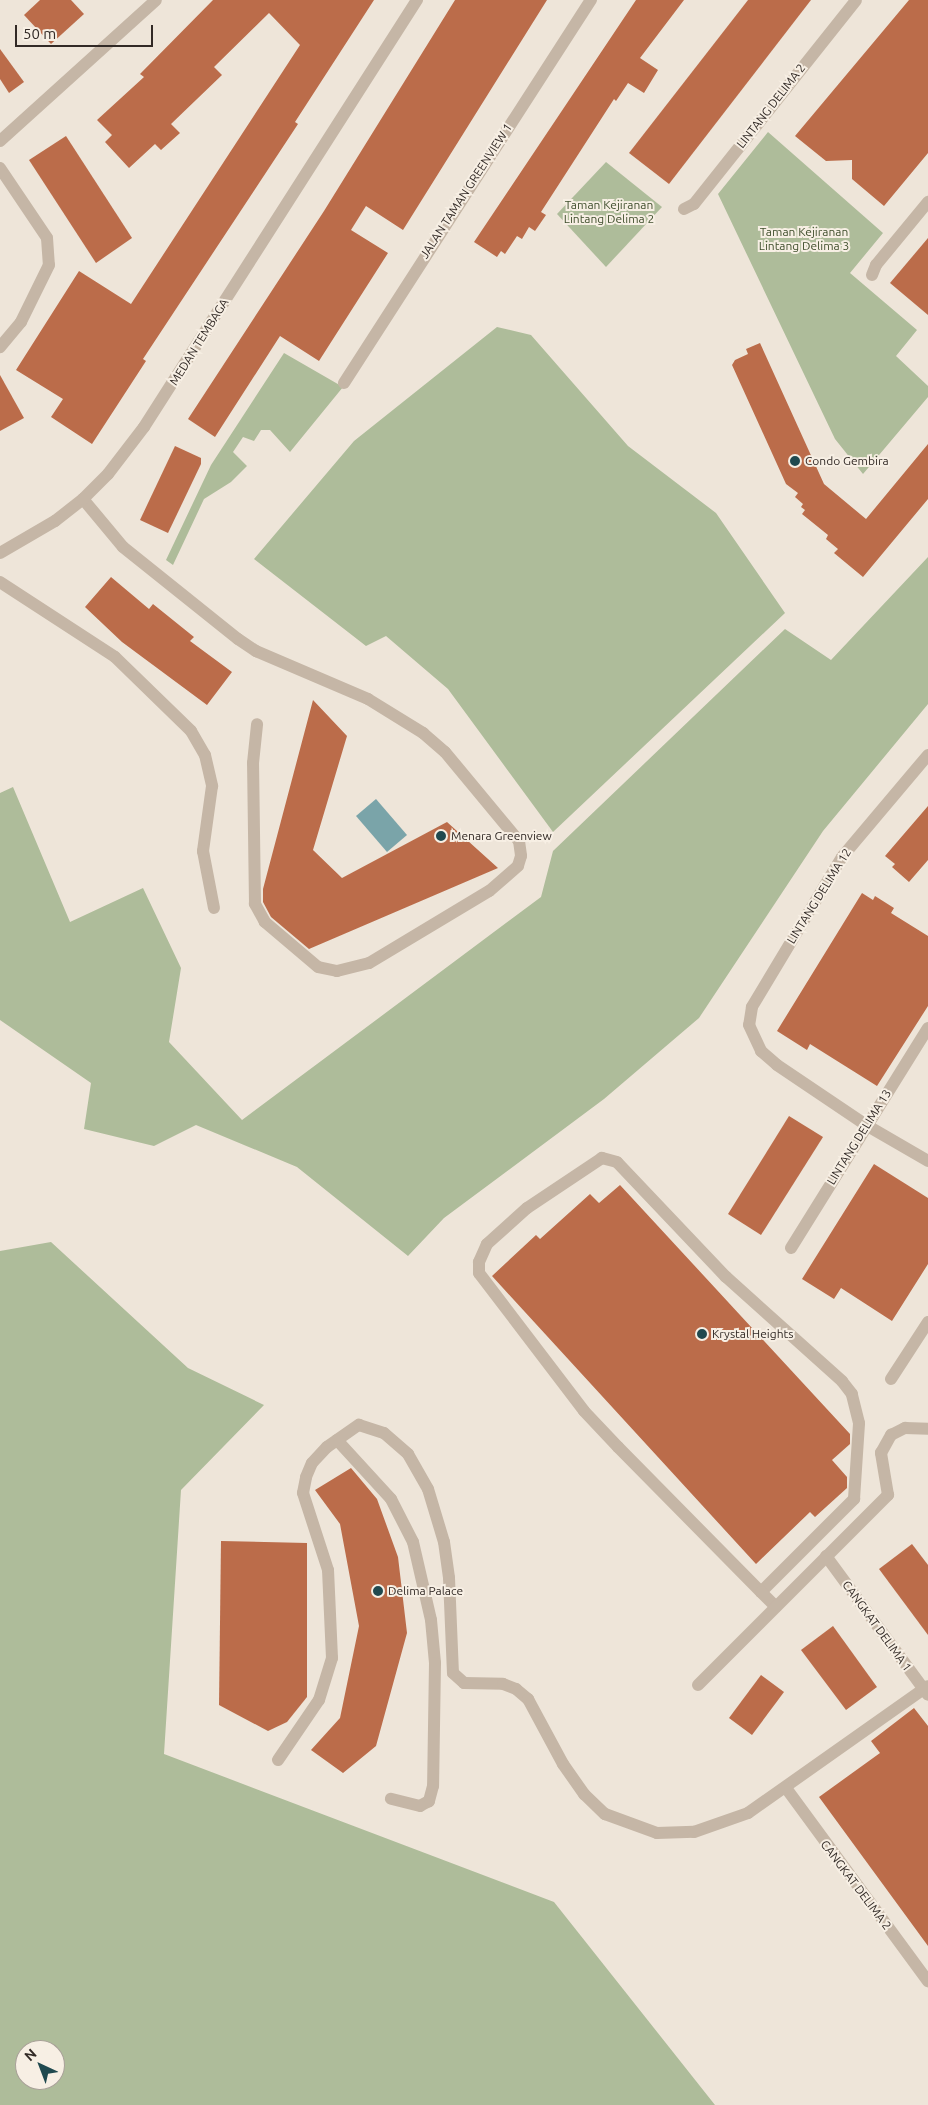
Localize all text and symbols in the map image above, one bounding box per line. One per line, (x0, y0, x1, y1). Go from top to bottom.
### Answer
scale bar (18, 15, 155, 47)
text: 50 m (23, 25, 56, 42)
street label: LINTANG DELIMA 2 (734, 61, 808, 151)
street label: JALAN TAMAN GREENVIEW 1 (417, 121, 515, 261)
park label: Taman Kejiranan Lintang Delima 2 (564, 198, 654, 226)
park label: Taman Kejiranan Lintang Delima 3 (759, 225, 849, 253)
street label: MEDAN TEMBAGA (167, 296, 231, 388)
place label: Condo Gembira (805, 454, 889, 468)
marker: Condo Gembira (789, 455, 801, 467)
place label: Menara Greenview (451, 829, 552, 843)
marker: Menara Greenview (435, 830, 447, 842)
street label: LINTANG DELIMA 12 (784, 846, 854, 946)
street label: LINTANG DELIMA 13 (824, 1087, 894, 1187)
place label: Krystal Heights (712, 1327, 793, 1341)
marker: Krystal Heights (696, 1328, 708, 1340)
street label: CANGKAT DELIMA 1 (839, 1578, 915, 1674)
place label: Delima Palace (388, 1584, 463, 1598)
marker: Delima Palace (372, 1585, 384, 1597)
street label: CANGKAT DELIMA 2 (818, 1837, 894, 1933)
north arrow (15, 2040, 65, 2090)
text: N (21, 2045, 40, 2064)

